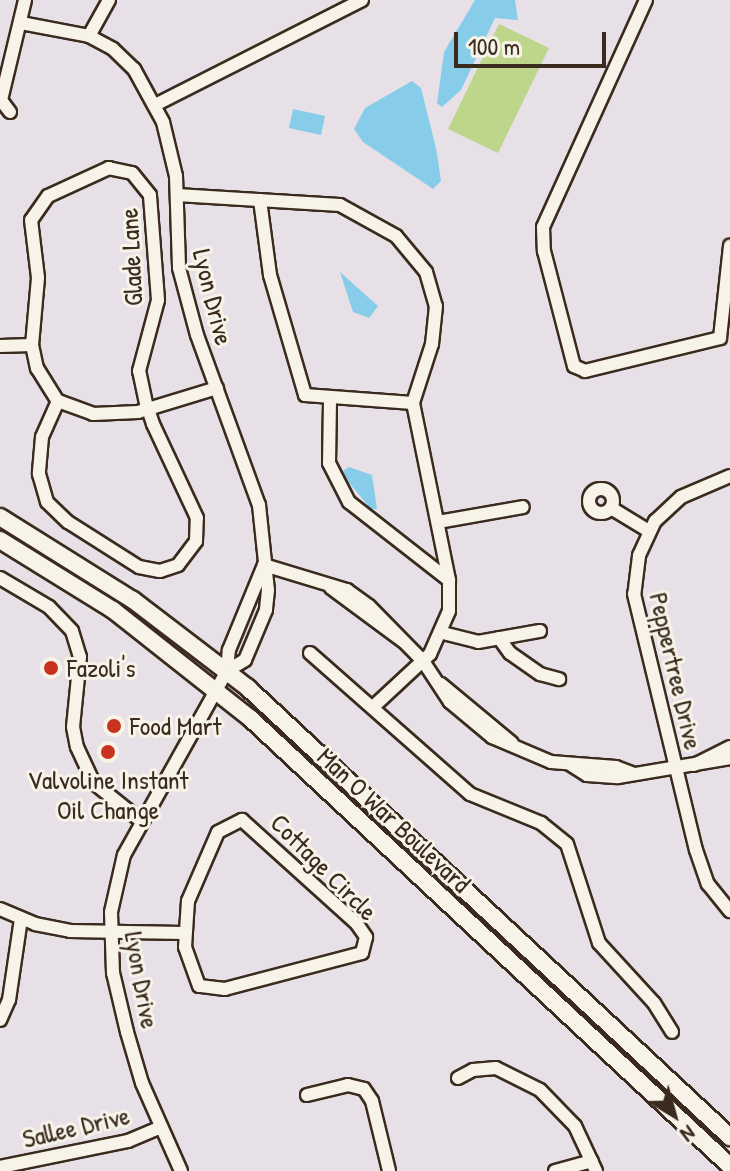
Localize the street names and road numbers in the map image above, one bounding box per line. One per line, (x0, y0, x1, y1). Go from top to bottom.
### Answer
street label: Glade Lane (113, 207, 149, 307)
street label: Lyon Drive (186, 246, 240, 348)
street label: Peppertree Drive (643, 590, 709, 752)
street label: Man O War Boulevard (311, 741, 477, 899)
street label: Cottage Circle (264, 807, 384, 927)
street label: Lyon Drive (118, 929, 166, 1031)
street label: Sallee Drive (19, 1100, 133, 1154)

